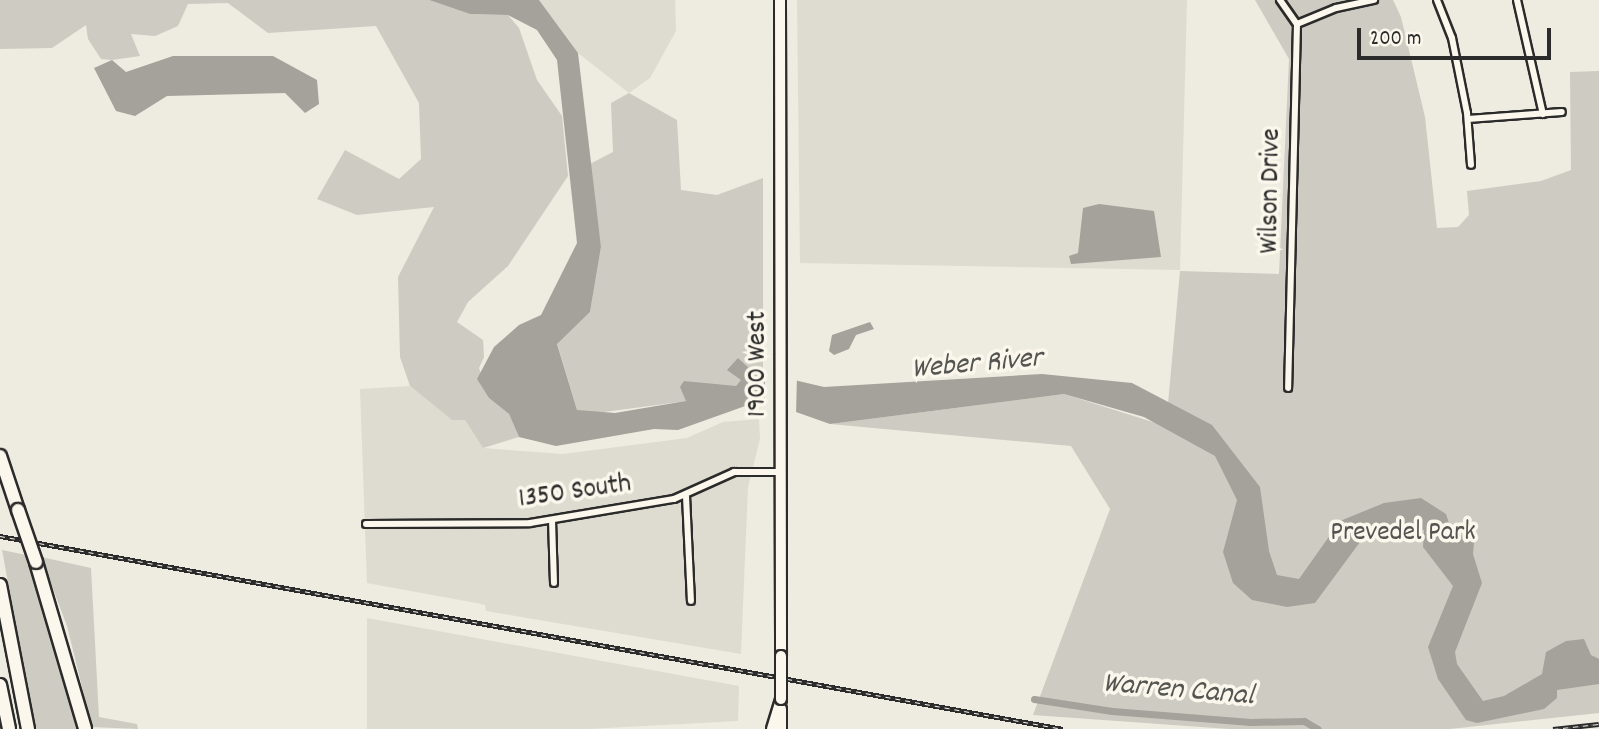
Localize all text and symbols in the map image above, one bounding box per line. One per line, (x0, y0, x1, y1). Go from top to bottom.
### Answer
scale bar (1361, 14, 1555, 58)
text: 200 m (1370, 25, 1421, 55)
street label: Wilson Drive (1254, 128, 1290, 254)
street label: 1900 West (742, 311, 776, 417)
water label: Weber River (910, 342, 1044, 390)
street label: 1350 South (517, 468, 633, 518)
park label: Prevedel Park (1330, 517, 1476, 551)
water label: Warren Canal (1101, 667, 1255, 717)

